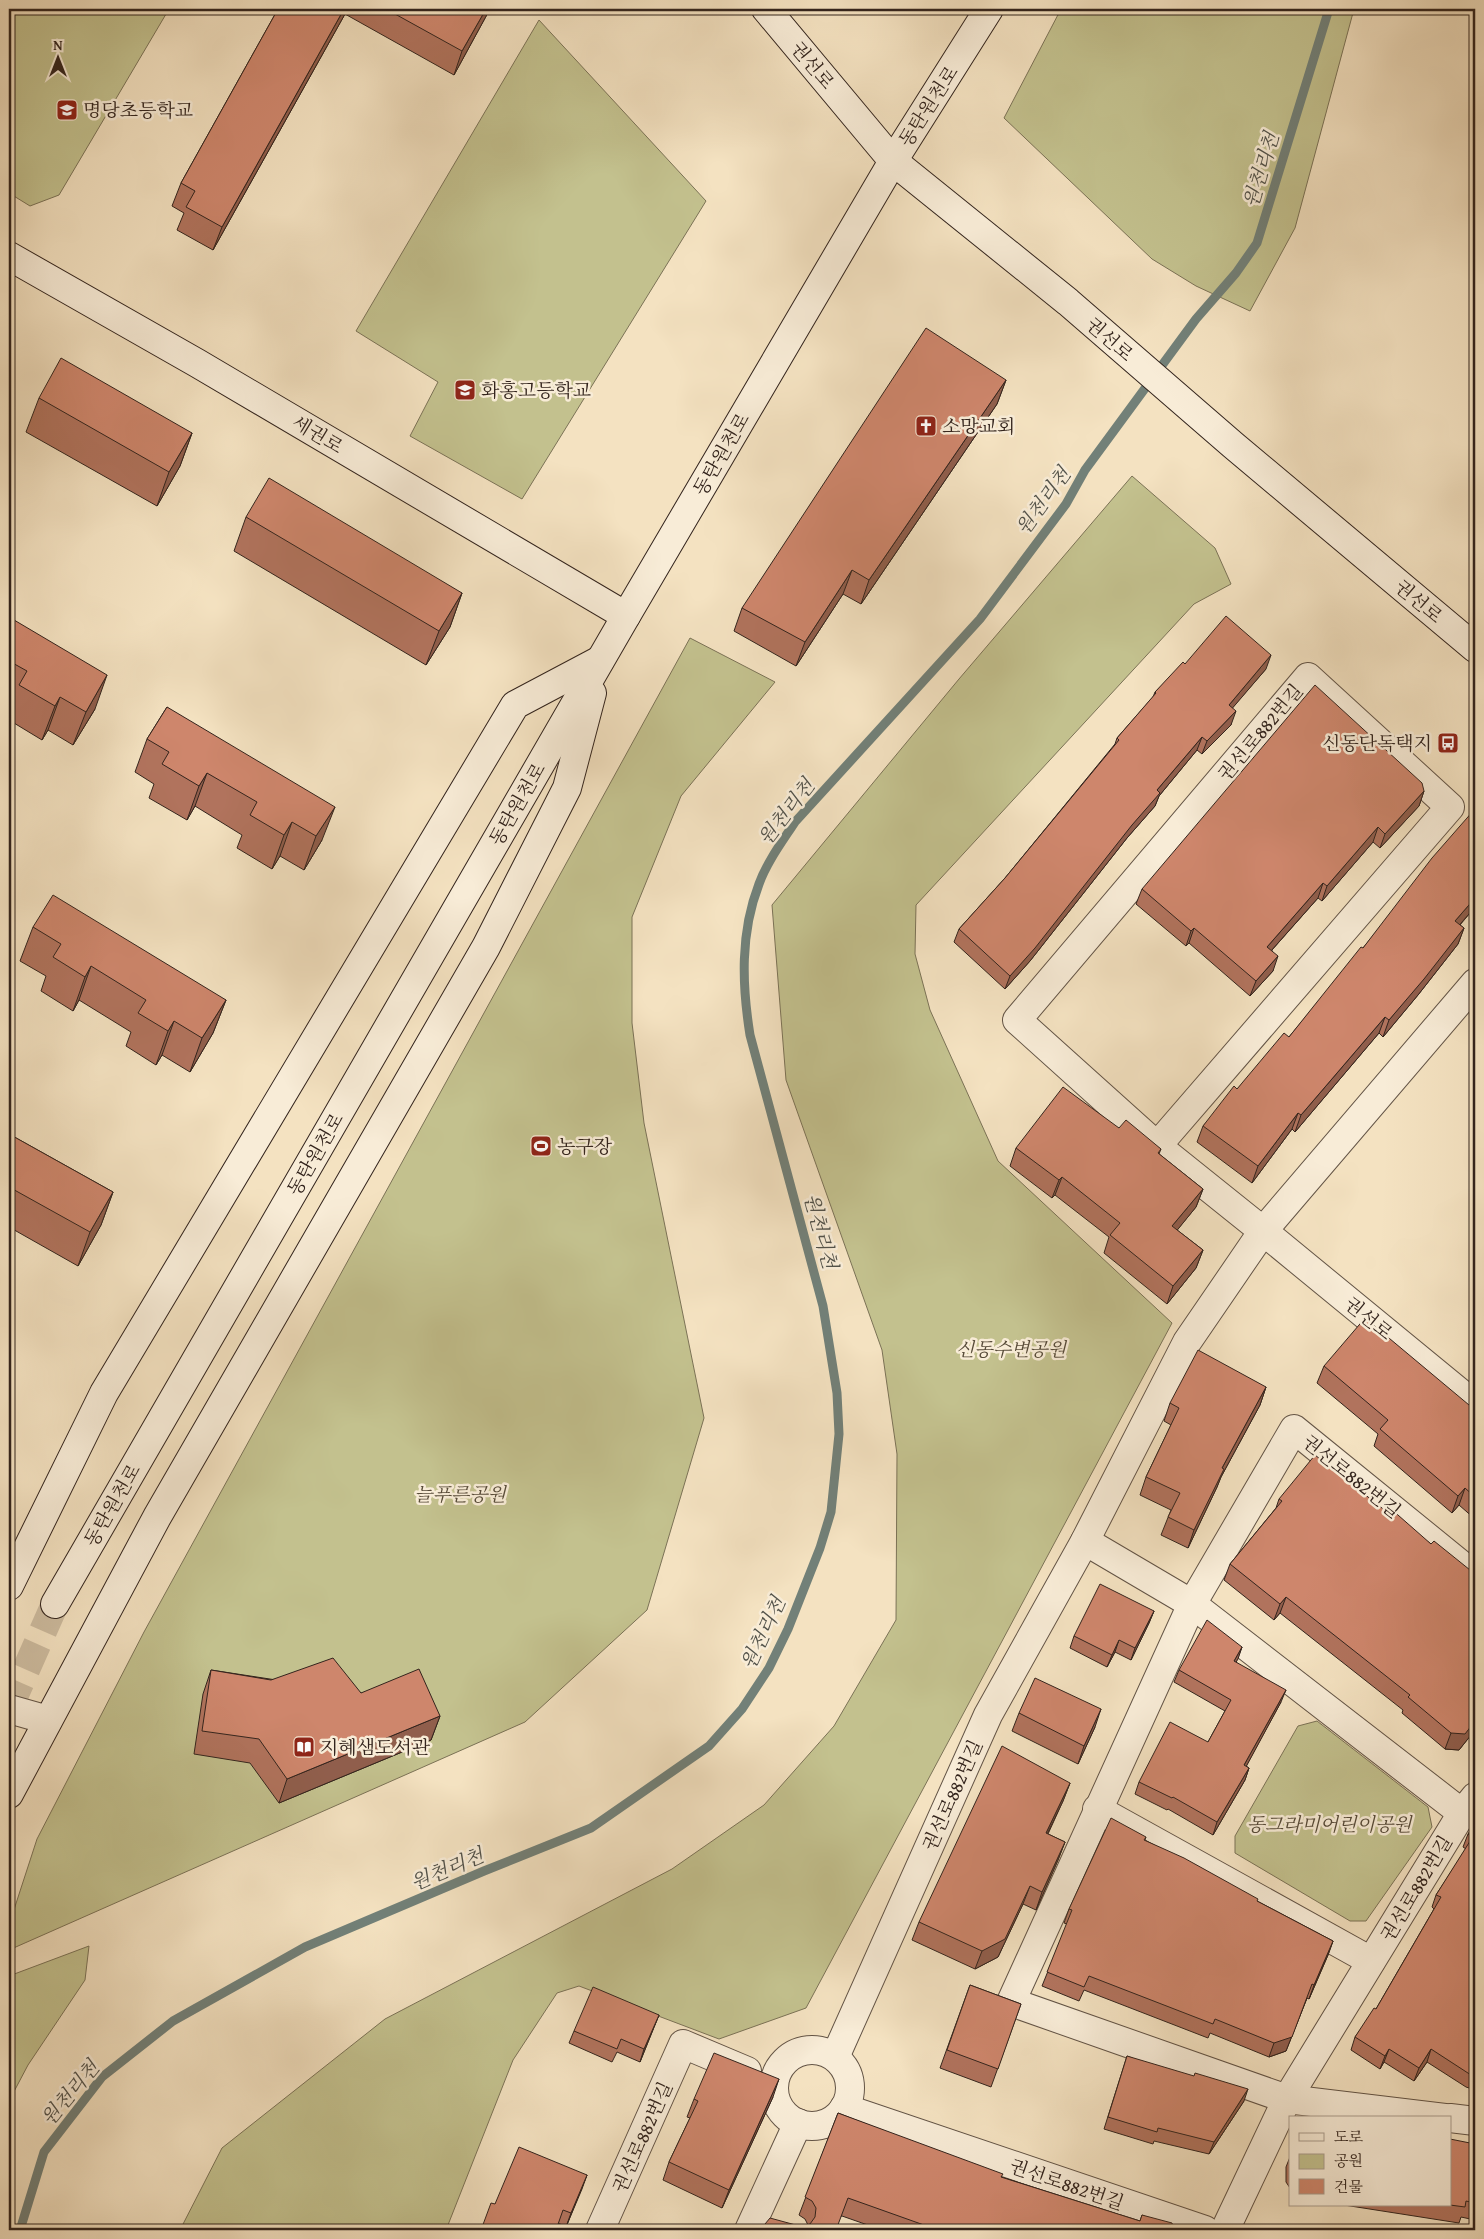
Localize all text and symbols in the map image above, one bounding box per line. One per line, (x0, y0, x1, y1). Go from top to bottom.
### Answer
north arrow (32, 32, 82, 82)
text: N (53, 35, 63, 55)
street label: 권선로 (785, 35, 841, 95)
street label: 동탄원천로 (891, 60, 965, 152)
place label: 명당초등학교 (83, 96, 193, 124)
school or university icon: 명당초등학교 (55, 98, 79, 122)
water label: 원천리천 (1235, 127, 1286, 211)
street label: 권선로 (1080, 310, 1140, 368)
place label: 화홍고등학교 (481, 376, 591, 404)
school or university icon: 화홍고등학교 (453, 378, 477, 402)
street label: 동탄원천로 (686, 407, 756, 501)
street label: 세권로 (287, 408, 349, 460)
place label: 소망교회 (942, 412, 1015, 440)
church icon: 소망교회 (914, 414, 938, 438)
water label: 원천리천 (1008, 460, 1078, 540)
street label: 권선로 (1389, 573, 1449, 629)
street label: 권선로882번길 (1211, 677, 1309, 787)
place label: 신동단독택지 (1322, 729, 1432, 757)
bus stop icon: 신동단독택지 (1436, 731, 1460, 755)
street label: 동탄원천로 (482, 757, 552, 851)
water label: 원천리천 (750, 771, 822, 851)
street label: 동탄원천로 (280, 1107, 350, 1201)
place label: 농구장 (557, 1132, 613, 1160)
sports icon: 농구장 (529, 1134, 553, 1158)
water label: 원천리천 (797, 1190, 846, 1274)
street label: 권선로 (1339, 1290, 1399, 1346)
park label: 신동수변공원 (956, 1335, 1068, 1363)
street label: 권선로882번길 (1297, 1428, 1407, 1524)
street label: 동탄원천로 (77, 1458, 147, 1552)
park label: 늘푸른공원 (414, 1480, 508, 1508)
water label: 원천리천 (733, 1590, 793, 1674)
place label: 지혜샘도서관 (320, 1733, 431, 1761)
library icon: 지혜샘도서관 (292, 1735, 316, 1759)
street label: 권선로882번길 (915, 1735, 989, 1855)
park label: 동그라미어린이공원 (1246, 1810, 1413, 1838)
street label: 권선로882번길 (1373, 1830, 1459, 1946)
water label: 원천리천 (406, 1839, 490, 1897)
water label: 원천리천 (34, 2052, 107, 2132)
street label: 권선로882번길 (605, 2077, 679, 2197)
legend (1289, 2116, 1452, 2206)
text: 도로 (1334, 2126, 1363, 2147)
text: 공원 (1334, 2150, 1363, 2171)
street label: 권선로882번길 (1006, 2151, 1128, 2217)
text: 건물 (1334, 2176, 1363, 2197)

